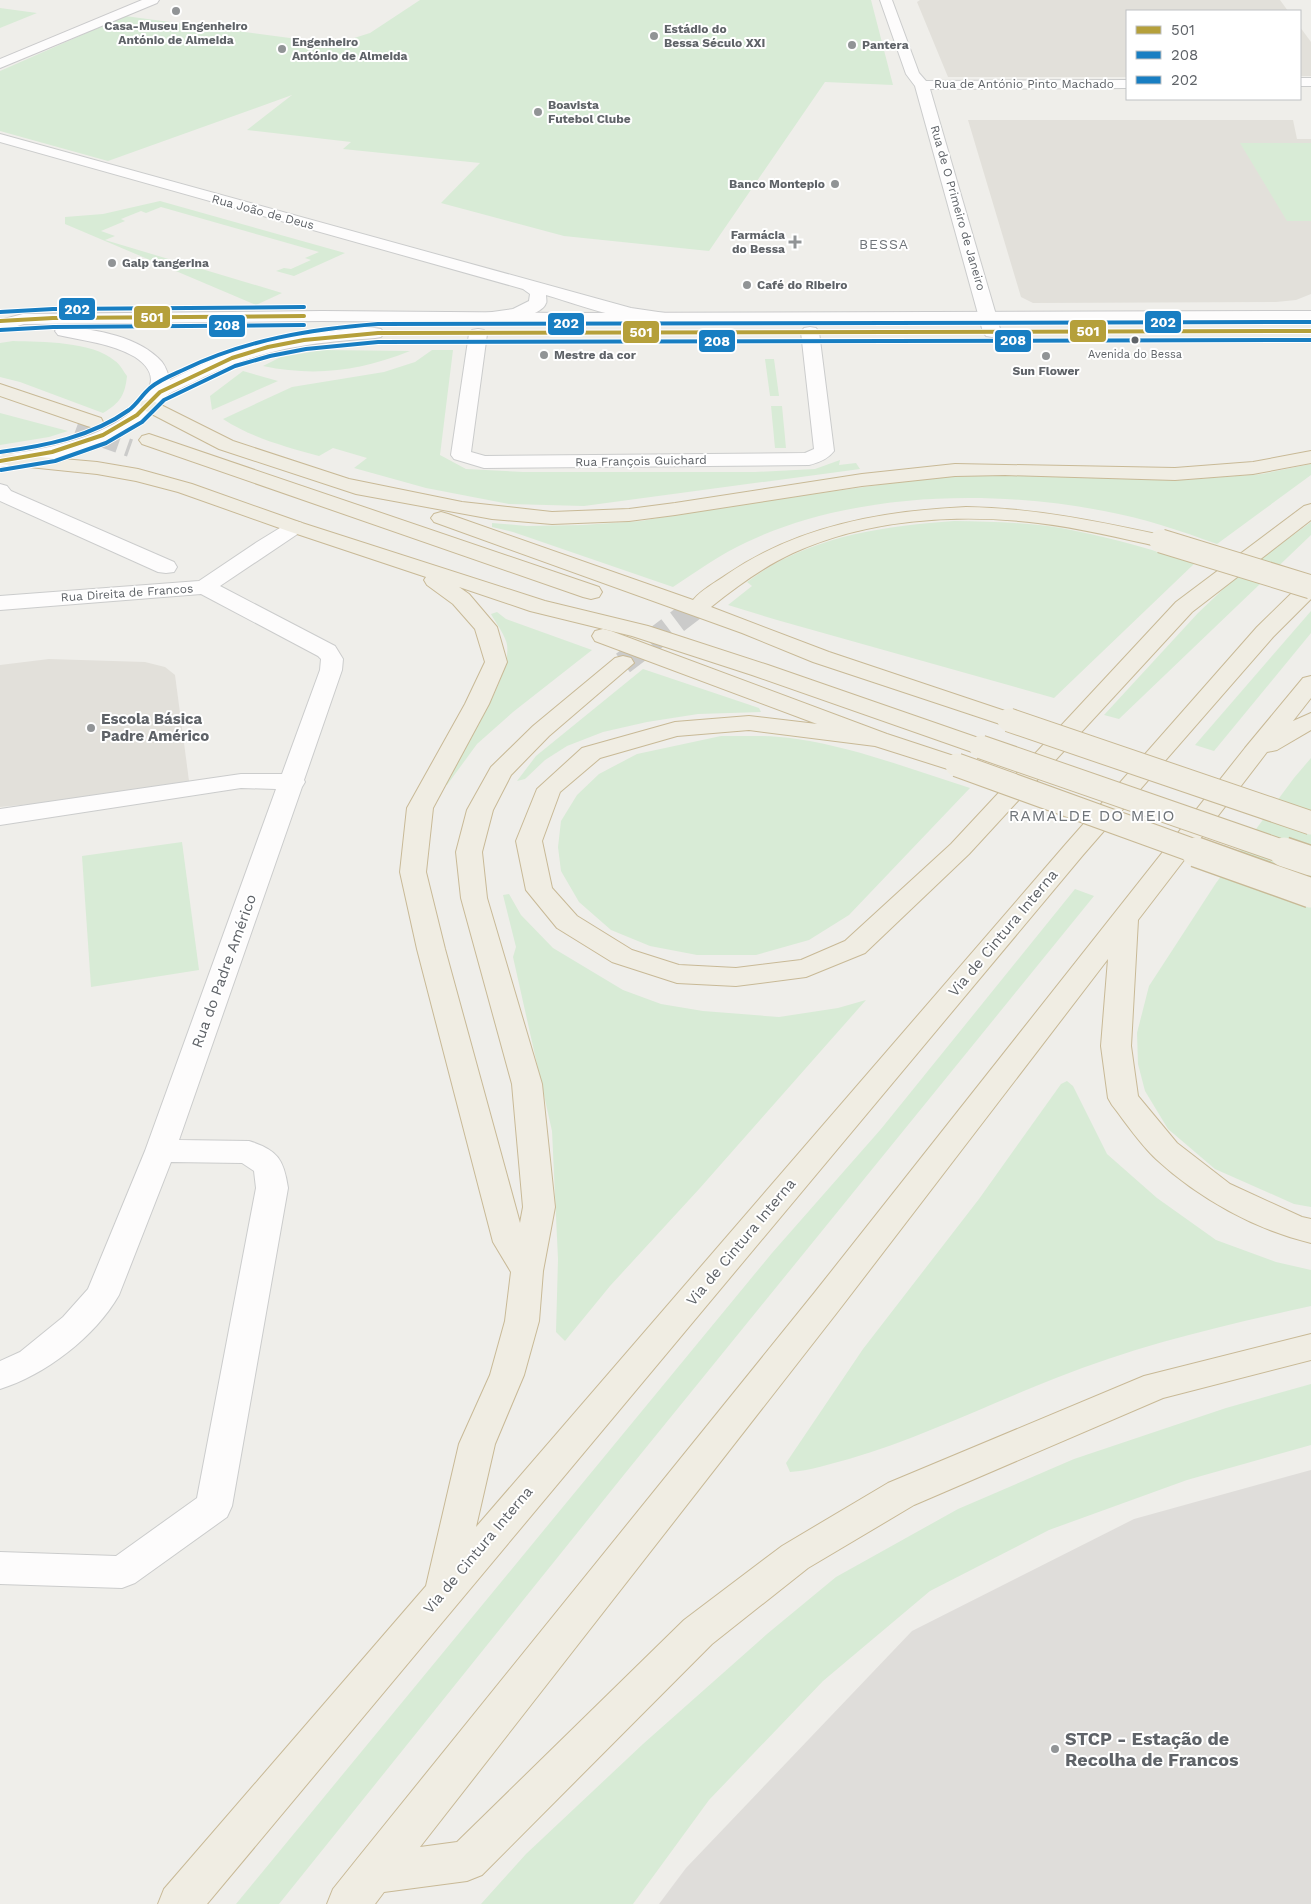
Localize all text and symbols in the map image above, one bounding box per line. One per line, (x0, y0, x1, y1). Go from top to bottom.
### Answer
marker: Casa-Museu Engenheiro António de Almeida (170, 5, 182, 17)
legend (1126, 10, 1301, 100)
place label: Casa-Museu Engenheiro António de Almeida (104, 19, 248, 47)
text: 501 (1171, 21, 1195, 39)
place label: Estádio do Bessa Século XXI (664, 22, 765, 50)
marker: Estádio do Bessa Século XXI (648, 30, 660, 42)
place label: Engenheiro António de Almeida (292, 35, 407, 63)
place label: Pantera (862, 38, 909, 52)
marker: Pantera (846, 39, 858, 51)
marker: Engenheiro António de Almeida (276, 43, 288, 55)
text: 208 (1171, 46, 1198, 64)
text: 202 (1171, 71, 1198, 89)
street label: Rua de António Pinto Machado (934, 77, 1114, 91)
place label: Boavista Futebol Clube (548, 98, 631, 126)
marker: Boavista Futebol Clube (532, 106, 544, 118)
street label: Rua de O Primeiro de Janeiro (928, 124, 988, 292)
place label: Banco Montepio (729, 177, 825, 191)
marker: Banco Montepio (829, 178, 841, 190)
street label: Rua João de Deus (210, 192, 316, 232)
place label: Farmácia do Bessa (731, 228, 785, 256)
marker: Farmácia do Bessa (789, 236, 801, 248)
district label: BESSA (859, 236, 909, 252)
place label: Galp tangerina (122, 256, 209, 270)
marker: Galp tangerina (106, 257, 118, 269)
place label: Café do Ribeiro (757, 278, 848, 292)
marker: Café do Ribeiro (741, 279, 753, 291)
line badge: 202 (58, 297, 96, 321)
text: 202 (64, 301, 90, 317)
line badge: 501 (133, 305, 171, 329)
text: 501 (140, 309, 164, 325)
line badge: 202 (1144, 310, 1182, 334)
line badge: 202 (547, 312, 585, 336)
line badge: 208 (208, 314, 246, 338)
text: 202 (1150, 314, 1176, 330)
text: 202 (553, 315, 579, 331)
text: 208 (214, 317, 240, 333)
line badge: 501 (1069, 319, 1107, 343)
line badge: 501 (622, 320, 660, 344)
text: 501 (1076, 323, 1100, 339)
text: 501 (629, 324, 653, 340)
line badge: 208 (698, 329, 736, 353)
line badge: 208 (994, 329, 1032, 353)
text: 208 (1000, 332, 1026, 348)
text: 208 (704, 333, 730, 349)
marker: Avenida do Bessa (1130, 335, 1140, 345)
place label: Mestre da cor (554, 348, 637, 362)
place label: Avenida do Bessa (1088, 348, 1182, 361)
marker: Mestre da cor (538, 349, 550, 361)
marker: Sun Flower (1040, 350, 1052, 362)
place label: Sun Flower (1012, 364, 1080, 378)
street label: Rua François Guichard (575, 453, 707, 469)
street label: Rua Direita de Francos (60, 581, 194, 605)
place label: Escola Básica Padre Américo (101, 710, 209, 745)
marker: Escola Básica Padre Américo (85, 722, 97, 734)
district label: RAMALDE DO MEIO (1009, 806, 1175, 825)
street label: Via de Cintura Interna (944, 865, 1062, 1000)
street label: Rua do Padre Américo (188, 892, 260, 1050)
street label: Via de Cintura Interna (682, 1174, 800, 1309)
street label: Via de Cintura Interna (419, 1482, 537, 1617)
place label: STCP - Estação de Recolha de Francos (1065, 1728, 1239, 1770)
marker: STCP - Estação de Recolha de Francos (1049, 1743, 1061, 1755)

